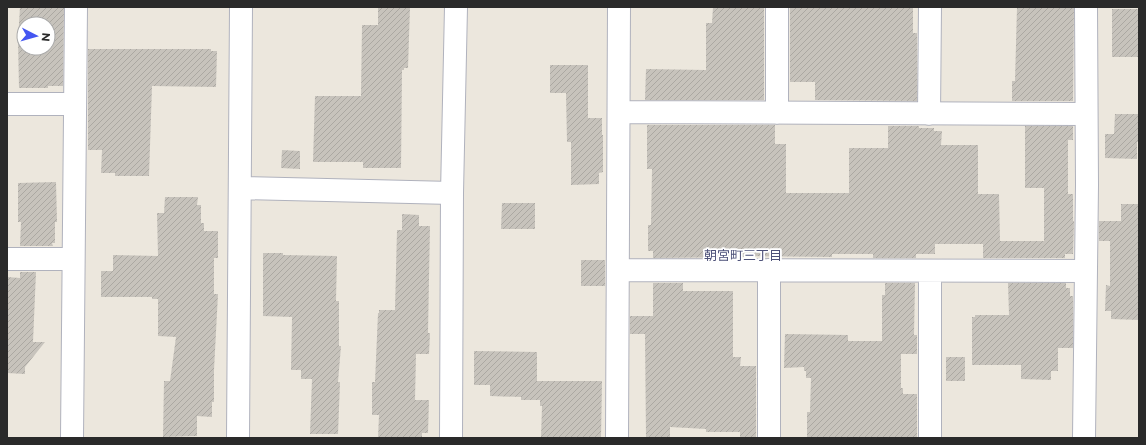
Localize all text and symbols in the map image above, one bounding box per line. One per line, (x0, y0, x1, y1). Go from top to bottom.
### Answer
north arrow (16, 16, 56, 56)
text: N (39, 32, 53, 42)
district label: 朝宮町三丁目 (704, 247, 782, 263)

